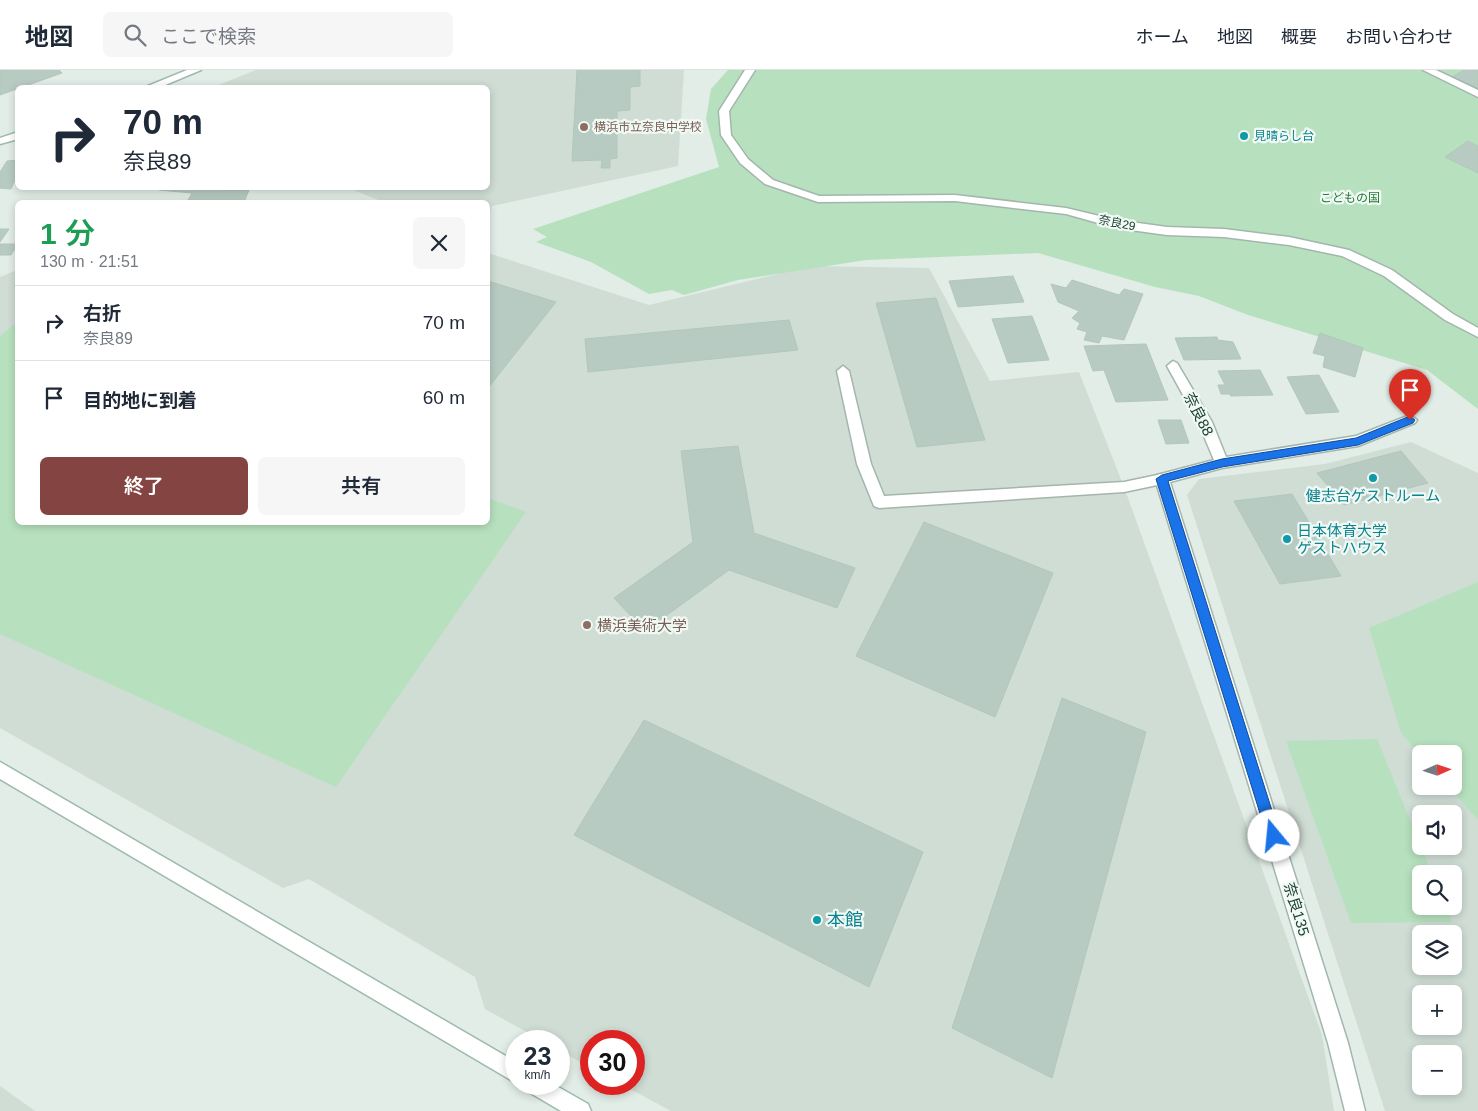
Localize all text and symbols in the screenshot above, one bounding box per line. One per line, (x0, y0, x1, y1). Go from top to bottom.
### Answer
search box (103, 12, 453, 57)
icon: search (121, 21, 149, 49)
text: 地図 (25, 23, 73, 50)
text: ここで検索 (161, 26, 256, 47)
text: ホーム (1136, 27, 1189, 47)
text: 地図 (1217, 27, 1253, 47)
text: 概要 (1281, 27, 1317, 47)
text: お問い合わせ (1345, 27, 1453, 47)
text: 70 m (123, 102, 203, 141)
icon: right (40, 105, 105, 170)
place label: 横浜市立奈良中学校 (594, 120, 702, 134)
marker: 横浜市立奈良中学校 (578, 121, 590, 133)
place label: 見晴らし台 (1254, 129, 1314, 143)
marker: 見晴らし台 (1238, 130, 1250, 142)
text: 奈良89 (123, 149, 191, 174)
park label: こどもの国 (1320, 191, 1380, 205)
street label: 奈良29 (1097, 213, 1137, 233)
text: 1 分 (40, 217, 95, 250)
button: close (413, 217, 465, 269)
text: 130 m · 21:51 (40, 253, 139, 270)
text: 右折 (83, 303, 121, 324)
icon: right (40, 309, 68, 337)
text: 70 m (423, 312, 465, 333)
text: 奈良89 (83, 330, 133, 347)
pin (1389, 369, 1431, 420)
icon: arrive (1396, 376, 1424, 404)
icon: arrive (40, 384, 68, 412)
text: 60 m (423, 387, 465, 408)
street label: 奈良88 (1181, 389, 1217, 439)
text: 目的地に到着 (83, 390, 197, 411)
button: 終了 (40, 457, 248, 515)
button: 共有 (258, 457, 465, 515)
marker: 健志台ゲストルーム (1367, 472, 1379, 484)
place label: 健志台ゲストルーム (1306, 487, 1440, 504)
place label: 日本体育大学 ゲストハウス (1297, 522, 1387, 556)
marker: 日本体育大学 ゲストハウス (1281, 533, 1293, 545)
place label: 横浜美術大学 (597, 617, 687, 634)
marker: 横浜美術大学 (581, 619, 593, 631)
north arrow (1412, 745, 1462, 795)
map controls (1412, 745, 1462, 1095)
button: sound (1412, 805, 1462, 855)
position arrow (1247, 809, 1299, 861)
button: search (1412, 865, 1462, 915)
street label: 奈良135 (1281, 880, 1313, 938)
place label: 本館 (827, 910, 863, 930)
marker: 本館 (811, 914, 823, 926)
button: layers (1412, 925, 1462, 975)
button: + (1412, 985, 1462, 1035)
speed limit sign: 30 (580, 1030, 645, 1095)
text: 23 (524, 1042, 551, 1070)
button: − (1412, 1045, 1462, 1095)
text: km/h (524, 1068, 551, 1082)

